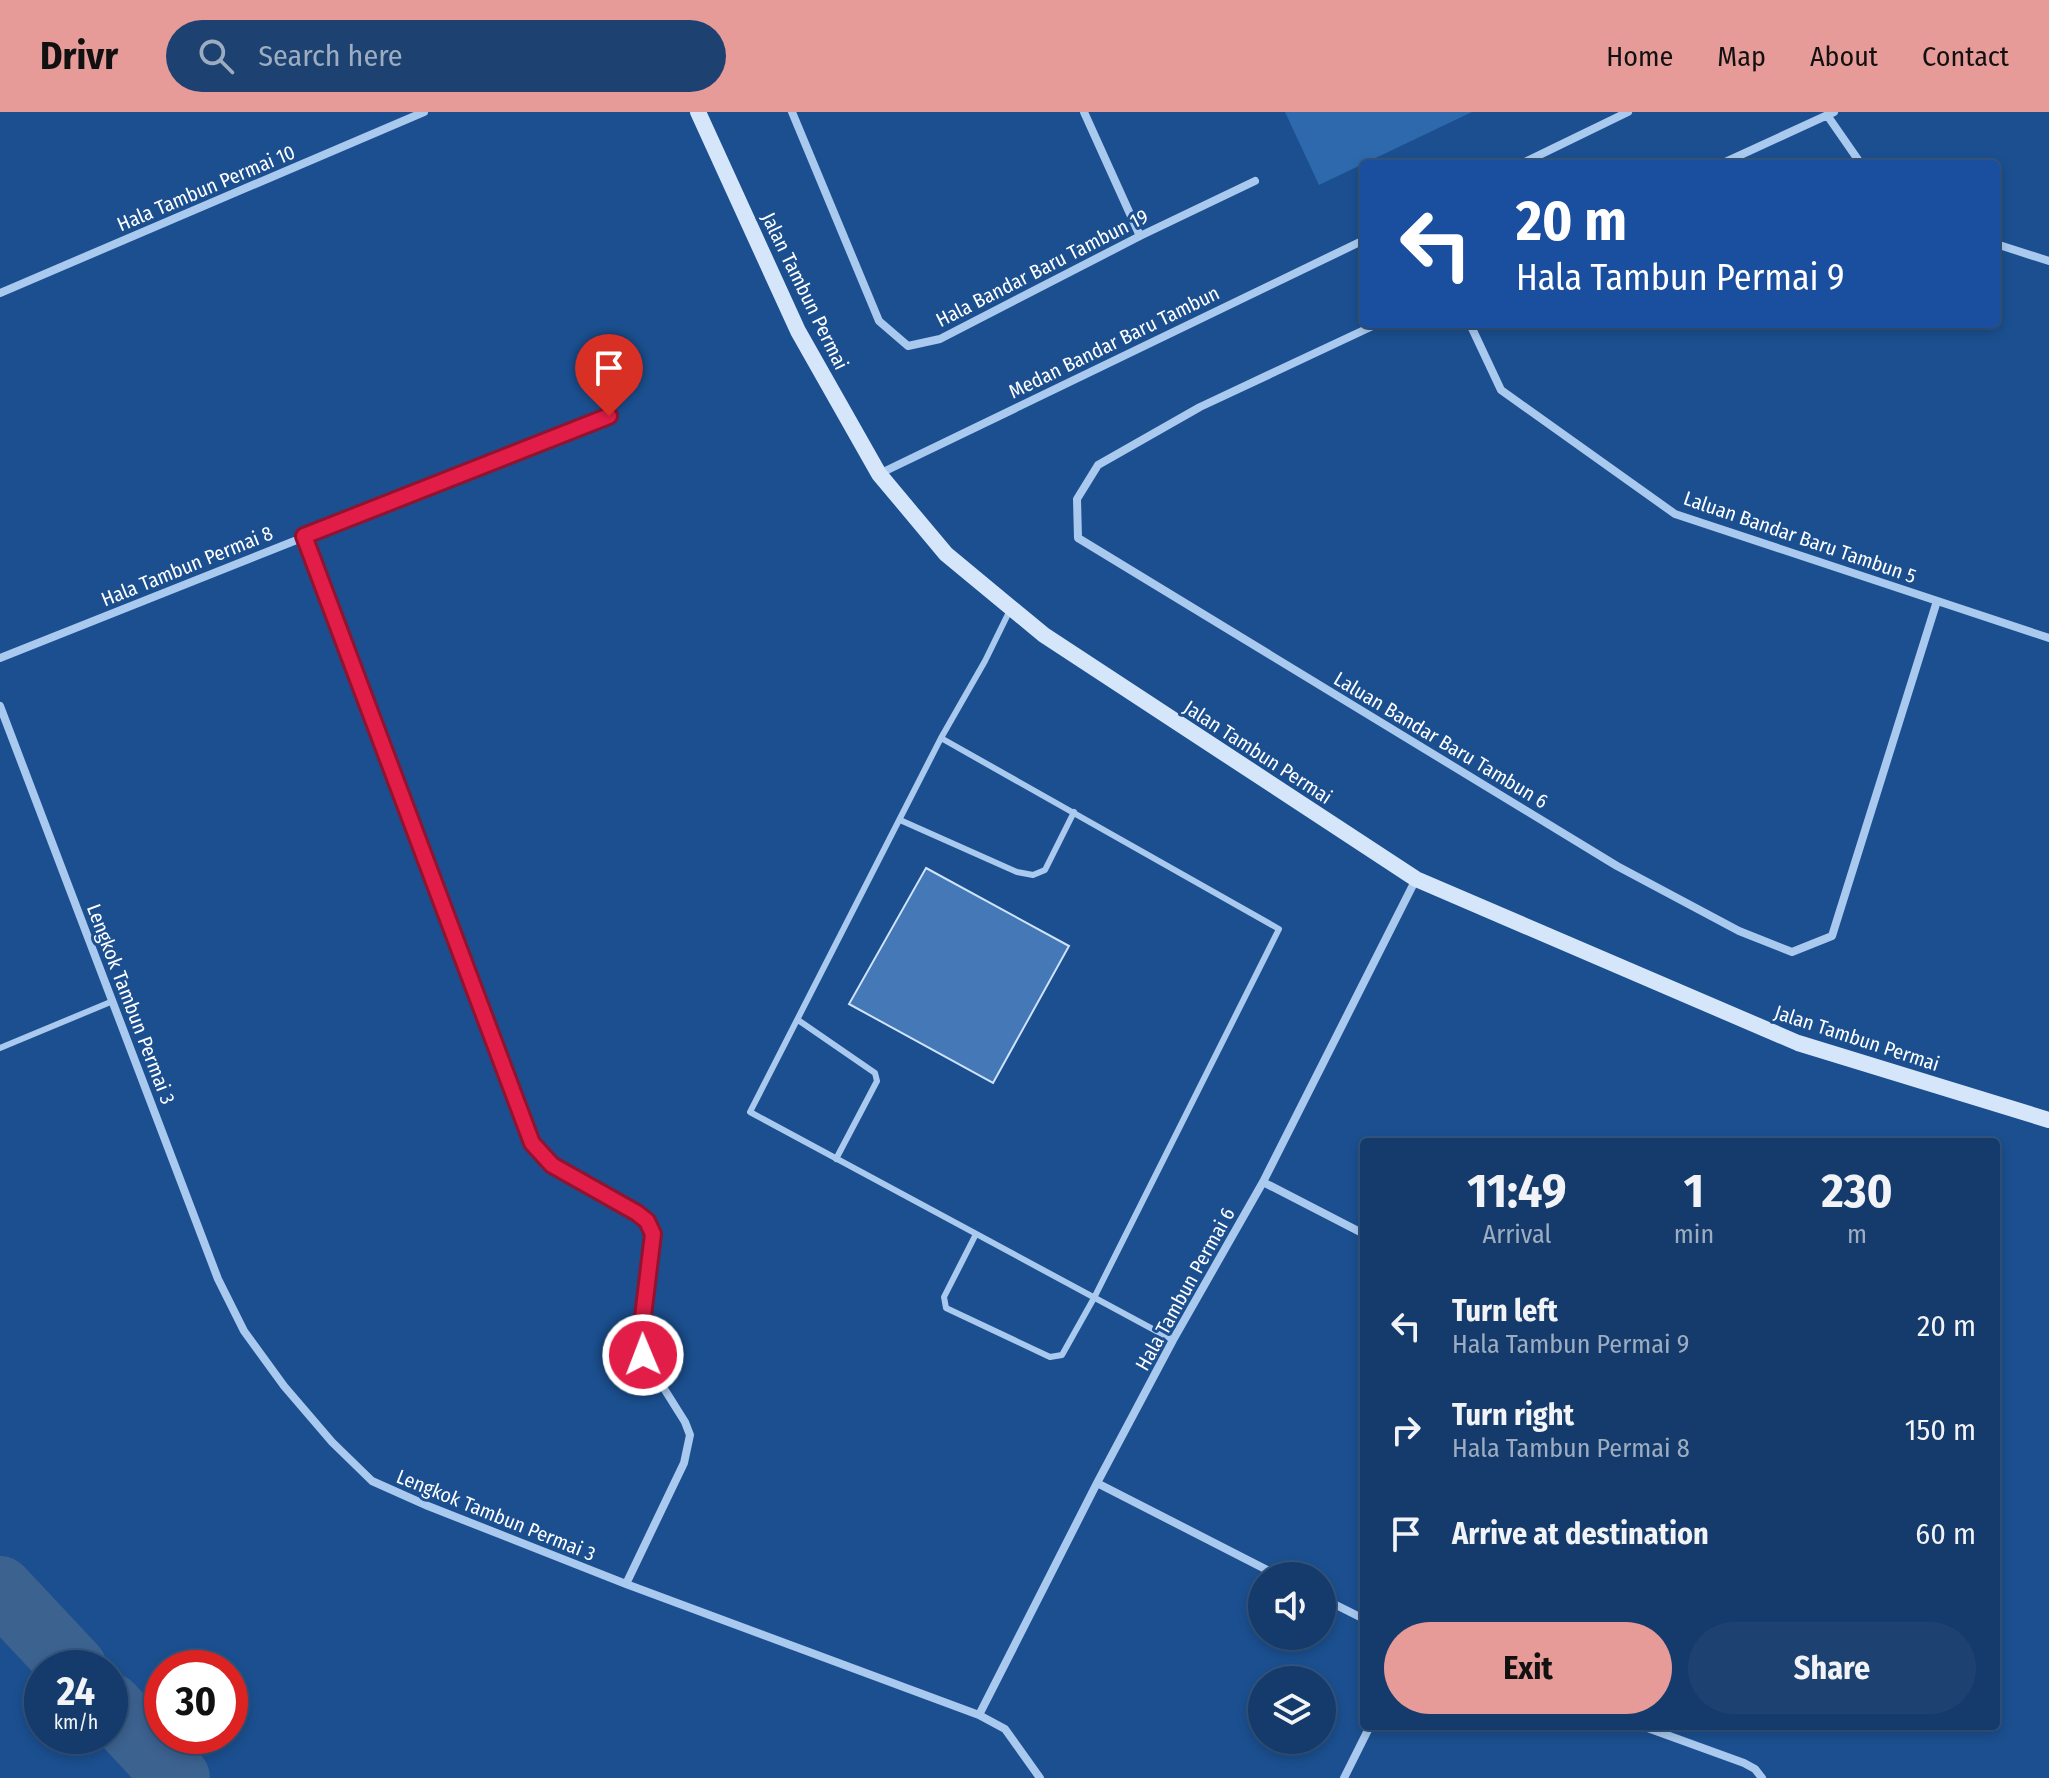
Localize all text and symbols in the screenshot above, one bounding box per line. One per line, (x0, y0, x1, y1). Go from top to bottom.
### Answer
search box (166, 20, 726, 92)
text: Drivr (40, 33, 118, 79)
icon: search (194, 34, 238, 78)
text: Search here (258, 38, 403, 74)
text: Home (1606, 40, 1673, 73)
text: Map (1717, 40, 1766, 73)
text: About (1810, 40, 1878, 73)
text: Contact (1922, 40, 2009, 73)
street label: Hala Tambun Permai 10 (113, 140, 299, 236)
text: 20 m (1516, 188, 1627, 255)
icon: left (1384, 192, 1488, 296)
street label: Hala Bandar Baru Tambun 19 (932, 204, 1152, 332)
street label: Jalan Tambun Permai (757, 208, 853, 374)
text: Hala Tambun Permai 9 (1516, 256, 1845, 300)
street label: Medan Bandar Baru Tambun (1005, 281, 1223, 403)
pin (575, 334, 643, 416)
icon: arrive (587, 346, 631, 390)
street label: Laluan Bandar Baru Tambun 5 (1681, 486, 1919, 588)
street label: Hala Tambun Permai 8 (98, 521, 276, 611)
street label: Laluan Bandar Baru Tambun 6 (1330, 667, 1552, 813)
street label: Jalan Tambun Permai (1179, 695, 1337, 809)
street label: Lengkok Tambun Permai 3 (82, 901, 180, 1107)
street label: Jalan Tambun Permai (1772, 1000, 1942, 1076)
text: 11:49 (1467, 1162, 1566, 1220)
text: 1 (1684, 1162, 1704, 1220)
text: 230 (1821, 1162, 1893, 1220)
street label: Hala Tambun Permai 6 (1130, 1203, 1240, 1375)
text: Arrival (1482, 1219, 1551, 1250)
text: min (1674, 1219, 1714, 1250)
text: m (1847, 1219, 1867, 1250)
text: Turn left (1452, 1293, 1558, 1329)
icon: left (1384, 1304, 1428, 1348)
text: 20 m (1917, 1308, 1976, 1344)
position arrow (601, 1313, 685, 1397)
text: Hala Tambun Permai 9 (1452, 1329, 1689, 1360)
text: Turn right (1452, 1397, 1574, 1433)
icon: right (1384, 1408, 1428, 1452)
text: 150 m (1905, 1412, 1976, 1448)
text: Hala Tambun Permai 8 (1452, 1433, 1690, 1464)
street label: Lengkok Tambun Permai 3 (393, 1464, 599, 1566)
icon: arrive (1384, 1512, 1428, 1556)
text: Arrive at destination (1452, 1516, 1709, 1552)
text: 60 m (1915, 1516, 1976, 1552)
map controls (1248, 1562, 1336, 1754)
button: sound (1248, 1562, 1336, 1650)
button: Exit (1384, 1622, 1672, 1714)
button: Share (1688, 1622, 1976, 1714)
speed limit sign: 30 (144, 1650, 248, 1754)
button: layers (1248, 1666, 1336, 1754)
text: 24 (57, 1668, 95, 1716)
text: km/h (54, 1710, 98, 1734)

